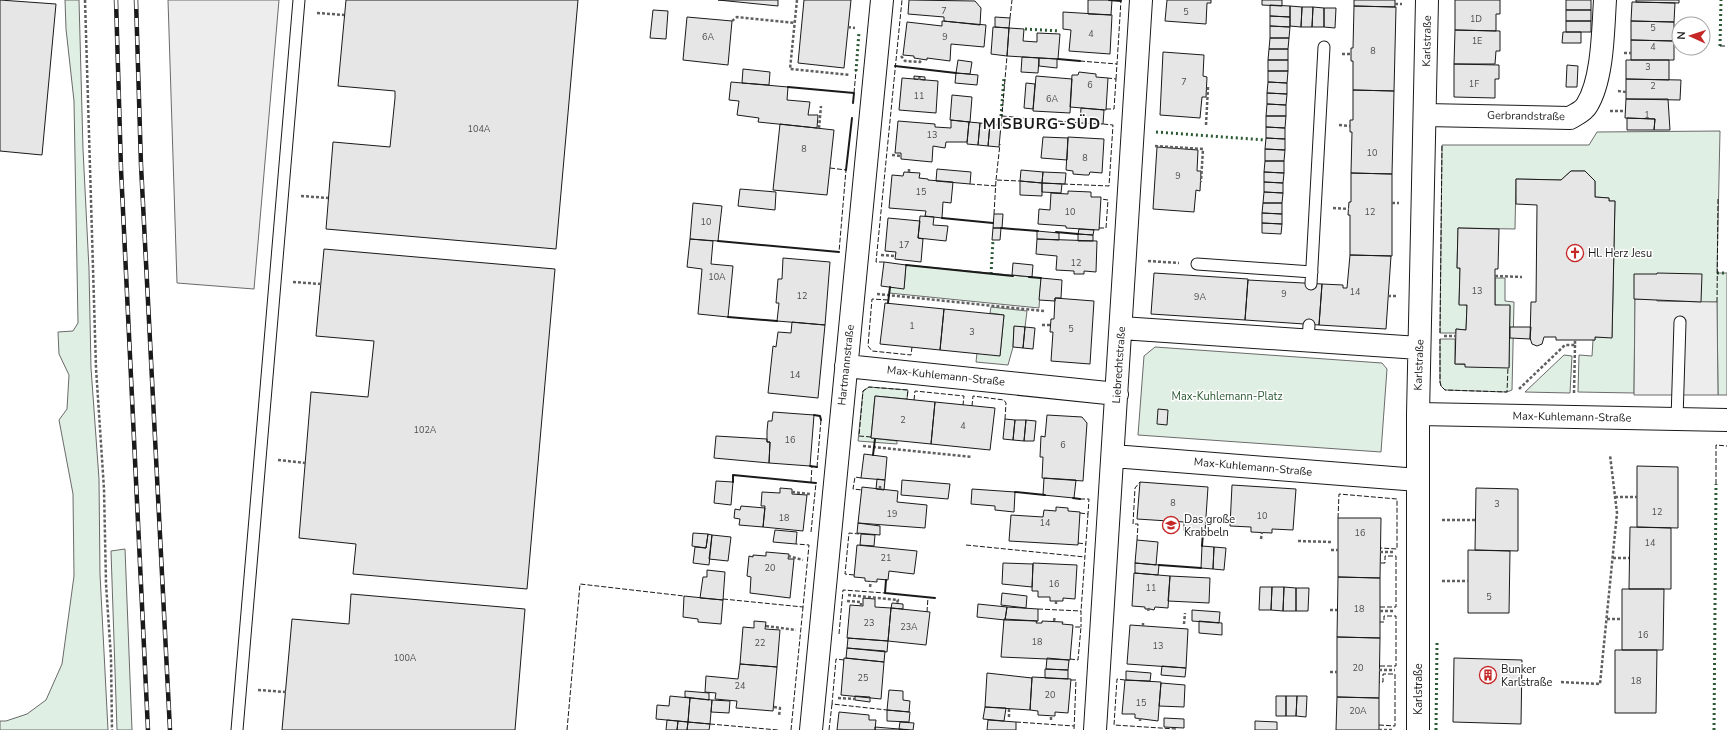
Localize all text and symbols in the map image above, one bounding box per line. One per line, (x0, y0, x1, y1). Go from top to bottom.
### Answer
house number: 7 (941, 5, 947, 17)
house number: 5 (1183, 6, 1189, 18)
house number: 1D (1470, 13, 1482, 25)
street label: Karlstraße (1419, 15, 1435, 67)
north arrow (1671, 16, 1711, 56)
house number: 5 (1650, 22, 1656, 34)
house number: 4 (1088, 28, 1094, 40)
house number: 6A (702, 31, 714, 43)
house number: 9 (942, 31, 948, 43)
text: N (1674, 31, 1689, 40)
house number: 1E (1472, 35, 1482, 47)
house number: 4 (1650, 41, 1656, 53)
house number: 8 (1370, 45, 1376, 57)
house number: 3 (1645, 61, 1651, 73)
house number: 7 (1181, 76, 1187, 88)
house number: 1F (1469, 78, 1479, 90)
house number: 6 (1087, 79, 1093, 91)
house number: 2 (1650, 80, 1656, 92)
house number: 11 (914, 90, 924, 102)
house number: 6A (1046, 93, 1058, 105)
street label: Gerbrandstraße (1487, 108, 1565, 124)
house number: 1 (1644, 109, 1650, 121)
district label: MISBURG-SÜD (983, 114, 1101, 134)
house number: 104A (468, 123, 491, 135)
house number: 13 (927, 129, 937, 141)
house number: 8 (801, 143, 807, 155)
house number: 10 (1367, 147, 1377, 159)
house number: 8 (1082, 152, 1088, 164)
house number: 9 (1175, 170, 1181, 182)
house number: 15 (916, 186, 926, 198)
house number: 10 (1065, 206, 1075, 218)
house number: 12 (1365, 206, 1375, 218)
house number: 10 (701, 216, 711, 228)
house number: 17 (899, 239, 909, 251)
church icon: Hl. Herz Jesu (1565, 243, 1585, 263)
place label: Hl. Herz Jesu (1588, 246, 1652, 261)
house number: 12 (1071, 257, 1081, 269)
house number: 10A (708, 271, 726, 283)
house number: 13 (1472, 285, 1482, 297)
house number: 14 (1350, 286, 1361, 298)
house number: 9 (1281, 288, 1287, 300)
house number: 12 (797, 290, 807, 302)
house number: 9A (1194, 291, 1206, 303)
house number: 1 (909, 320, 915, 332)
house number: 5 (1068, 323, 1074, 335)
street label: Hartmannstraße (834, 324, 858, 406)
house number: 3 (969, 326, 975, 338)
street label: Liebrechtstraße (1109, 326, 1129, 404)
street label: Karlstraße (1411, 339, 1427, 391)
street label: Max-Kuhlemann-Straße (886, 362, 1006, 390)
house number: 14 (790, 369, 801, 381)
park label: Max-Kuhlemann-Platz (1172, 389, 1282, 404)
street label: Max-Kuhlemann-Straße (1513, 408, 1632, 426)
house number: 2 (900, 414, 906, 426)
house number: 4 (960, 420, 966, 432)
house number: 102A (414, 424, 437, 436)
house number: 16 (785, 434, 795, 446)
house number: 6 (1060, 439, 1066, 451)
street label: Max-Kuhlemann-Straße (1193, 454, 1313, 480)
house number: 8 (1170, 497, 1176, 509)
house number: 3 (1494, 498, 1500, 510)
house number: 12 (1652, 506, 1662, 518)
house number: 19 (887, 508, 897, 520)
house number: 10 (1257, 510, 1267, 522)
house number: 18 (779, 512, 789, 524)
place label: Das große Krabbeln (1184, 512, 1235, 540)
school or university icon: Das große Krabbeln (1161, 515, 1181, 535)
house number: 14 (1040, 517, 1051, 529)
house number: 16 (1355, 527, 1365, 539)
house number: 14 (1645, 537, 1656, 549)
house number: 21 (881, 552, 891, 564)
house number: 20 (765, 562, 775, 574)
house number: 16 (1049, 578, 1059, 590)
house number: 11 (1146, 582, 1156, 594)
house number: 5 (1486, 591, 1492, 603)
house number: 18 (1354, 603, 1364, 615)
house number: 23 (864, 617, 874, 629)
house number: 23A (900, 621, 918, 633)
house number: 16 (1638, 629, 1648, 641)
house number: 18 (1032, 636, 1042, 648)
house number: 22 (755, 637, 765, 649)
house number: 13 (1153, 640, 1163, 652)
house number: 100A (394, 652, 417, 664)
house number: 20 (1353, 662, 1363, 674)
place label: Bunker Karlstraße (1501, 662, 1552, 690)
street label: Karlstraße (1411, 663, 1426, 715)
building icon: Bunker Karlstraße (1478, 665, 1498, 685)
house number: 25 (858, 672, 868, 684)
house number: 18 (1631, 675, 1641, 687)
house number: 24 (735, 680, 746, 692)
house number: 20 (1045, 689, 1055, 701)
house number: 15 (1136, 697, 1146, 709)
house number: 20A (1349, 705, 1367, 717)

